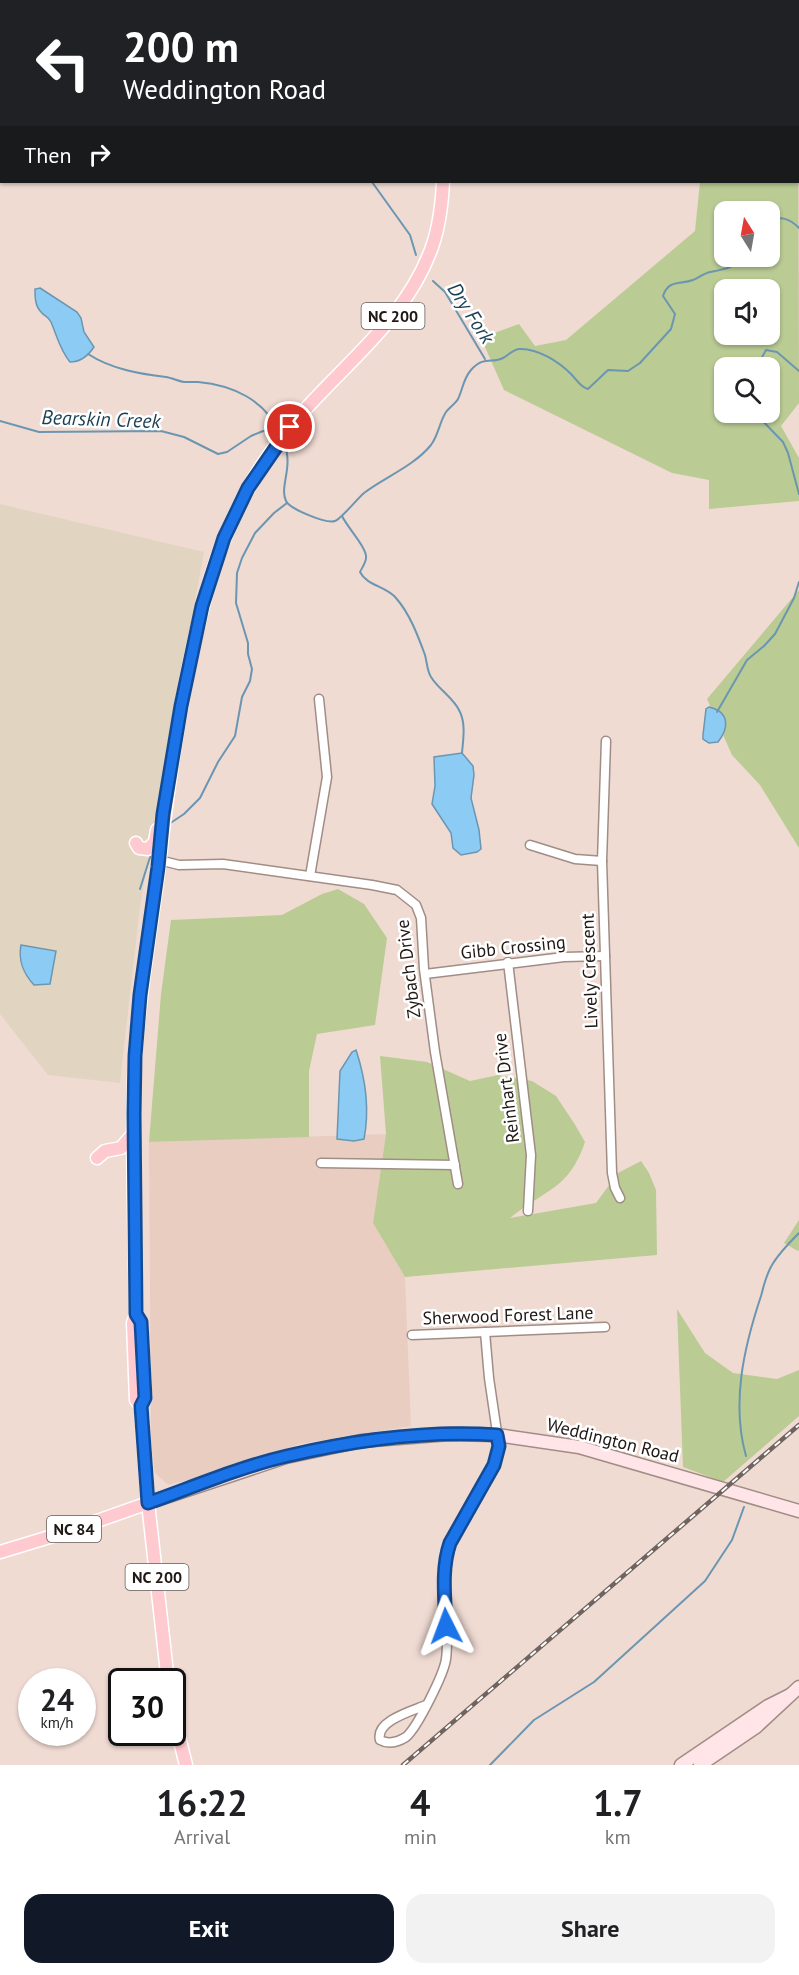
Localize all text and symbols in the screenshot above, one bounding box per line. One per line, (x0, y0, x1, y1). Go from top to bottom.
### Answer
text: 200 m (123, 19, 239, 74)
icon: left (24, 24, 102, 102)
text: Weddington Road (123, 72, 326, 106)
icon: right (83, 138, 116, 171)
text: Then (24, 141, 71, 169)
north arrow (714, 201, 780, 267)
map controls (714, 201, 780, 423)
water label: Dry Fork (442, 277, 501, 349)
button: sound (714, 279, 780, 345)
road number: NC 200 (362, 303, 424, 329)
button: search (714, 357, 780, 423)
pin (264, 401, 315, 452)
water label: Bearskin Creek (41, 404, 162, 434)
icon: arrive (273, 410, 306, 443)
street label: Lively Crescent (575, 913, 603, 1029)
street label: Zybach Drive (391, 918, 425, 1020)
street label: Gibb Crossing (459, 930, 567, 964)
street label: Reinhart Drive (488, 1032, 524, 1144)
street label: Sherwood Forest Lane (422, 1301, 594, 1329)
street label: Weddington Road (545, 1412, 681, 1468)
road number: NC 84 (47, 1516, 101, 1542)
road number: NC 200 (126, 1564, 188, 1590)
position arrow (414, 1594, 478, 1658)
speed limit sign: 30 (108, 1668, 186, 1746)
text: 24 (40, 1680, 74, 1719)
text: km/h (41, 1713, 73, 1732)
text: 16:22 (156, 1779, 248, 1826)
text: 4 (410, 1779, 431, 1826)
text: 1.7 (593, 1779, 643, 1826)
text: Arrival (174, 1824, 230, 1850)
text: min (404, 1824, 437, 1850)
text: km (605, 1824, 631, 1850)
button: Exit (24, 1894, 394, 1963)
button: Share (406, 1894, 775, 1963)

